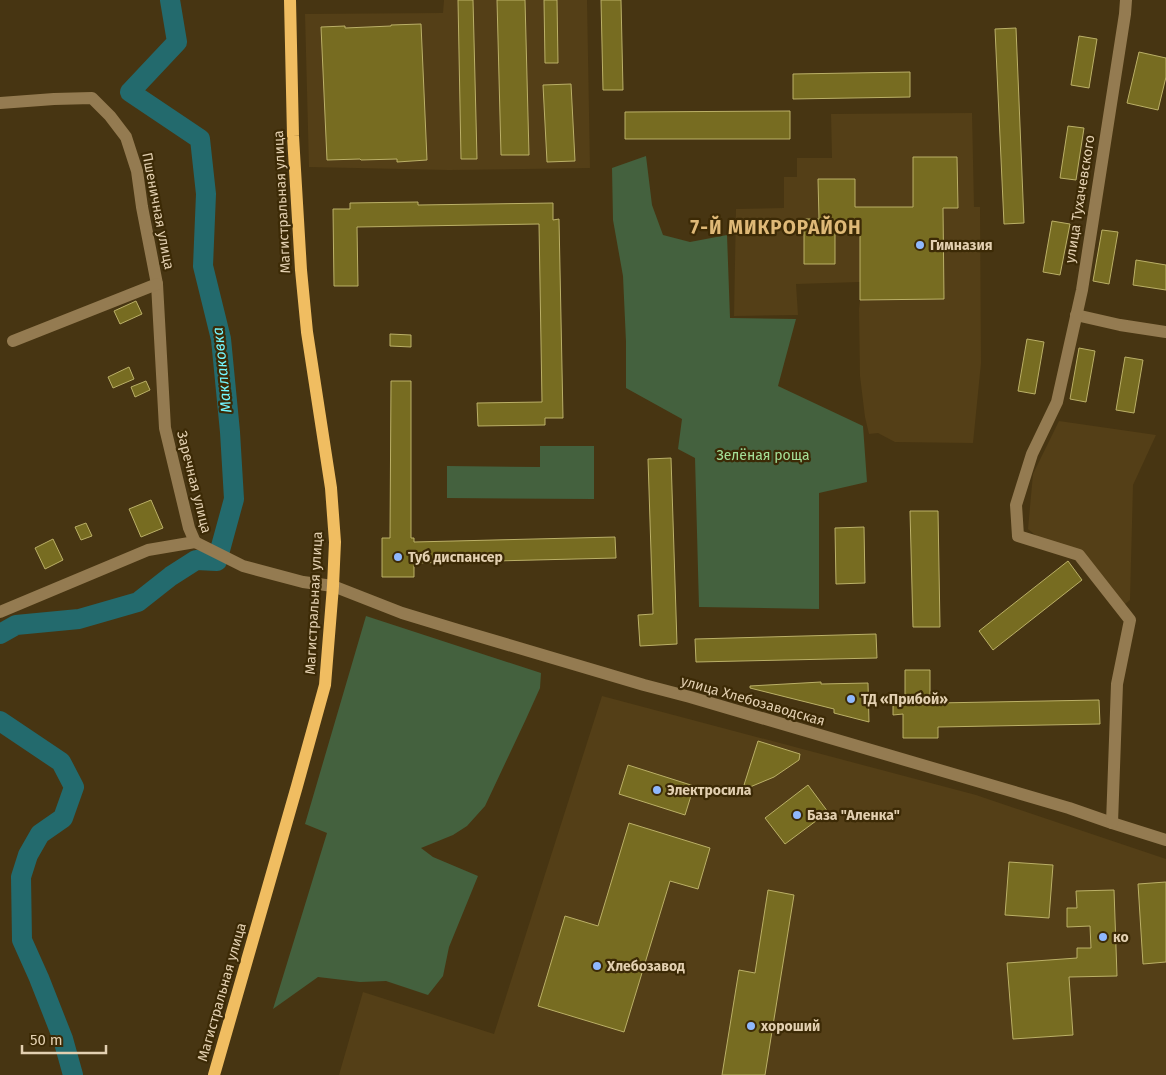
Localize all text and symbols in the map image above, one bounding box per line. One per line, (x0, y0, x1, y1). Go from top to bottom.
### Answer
street label: Магистральная улица (270, 130, 294, 274)
street label: улица Тухачевского (1061, 134, 1099, 264)
street label: Пшеничная улица (138, 151, 178, 271)
district label: 7-Й МИКРОРАЙОН (690, 215, 862, 239)
place label: Гимназия (930, 237, 993, 254)
marker: Гимназия (914, 239, 926, 251)
water label: Маклаковка (209, 326, 235, 414)
street label: Заречная улица (173, 429, 215, 535)
park label: Зелёная роща (716, 447, 810, 464)
street label: Магистральная улица (302, 531, 326, 675)
place label: Туб диспансер (408, 549, 503, 566)
marker: Туб диспансер (392, 551, 404, 563)
street label: улица Хлебозаводская (679, 672, 827, 730)
place label: ТД «Прибой» (861, 691, 948, 708)
marker: ТД «Прибой» (845, 693, 857, 705)
place label: Электросила (667, 782, 752, 799)
marker: Электросила (651, 784, 663, 796)
place label: База "Аленка" (807, 807, 900, 824)
marker: База "Аленка" (791, 809, 803, 821)
street label: Магистральная улица (194, 921, 250, 1063)
place label: ко (1113, 929, 1129, 946)
marker: ко (1097, 931, 1109, 943)
place label: Хлебозавод (606, 958, 685, 975)
marker: Хлебозавод (591, 960, 603, 972)
place label: хороший (760, 1018, 820, 1035)
marker: хороший (745, 1020, 757, 1032)
scale bar (22, 1022, 106, 1054)
text: 50 m (30, 1031, 63, 1049)

